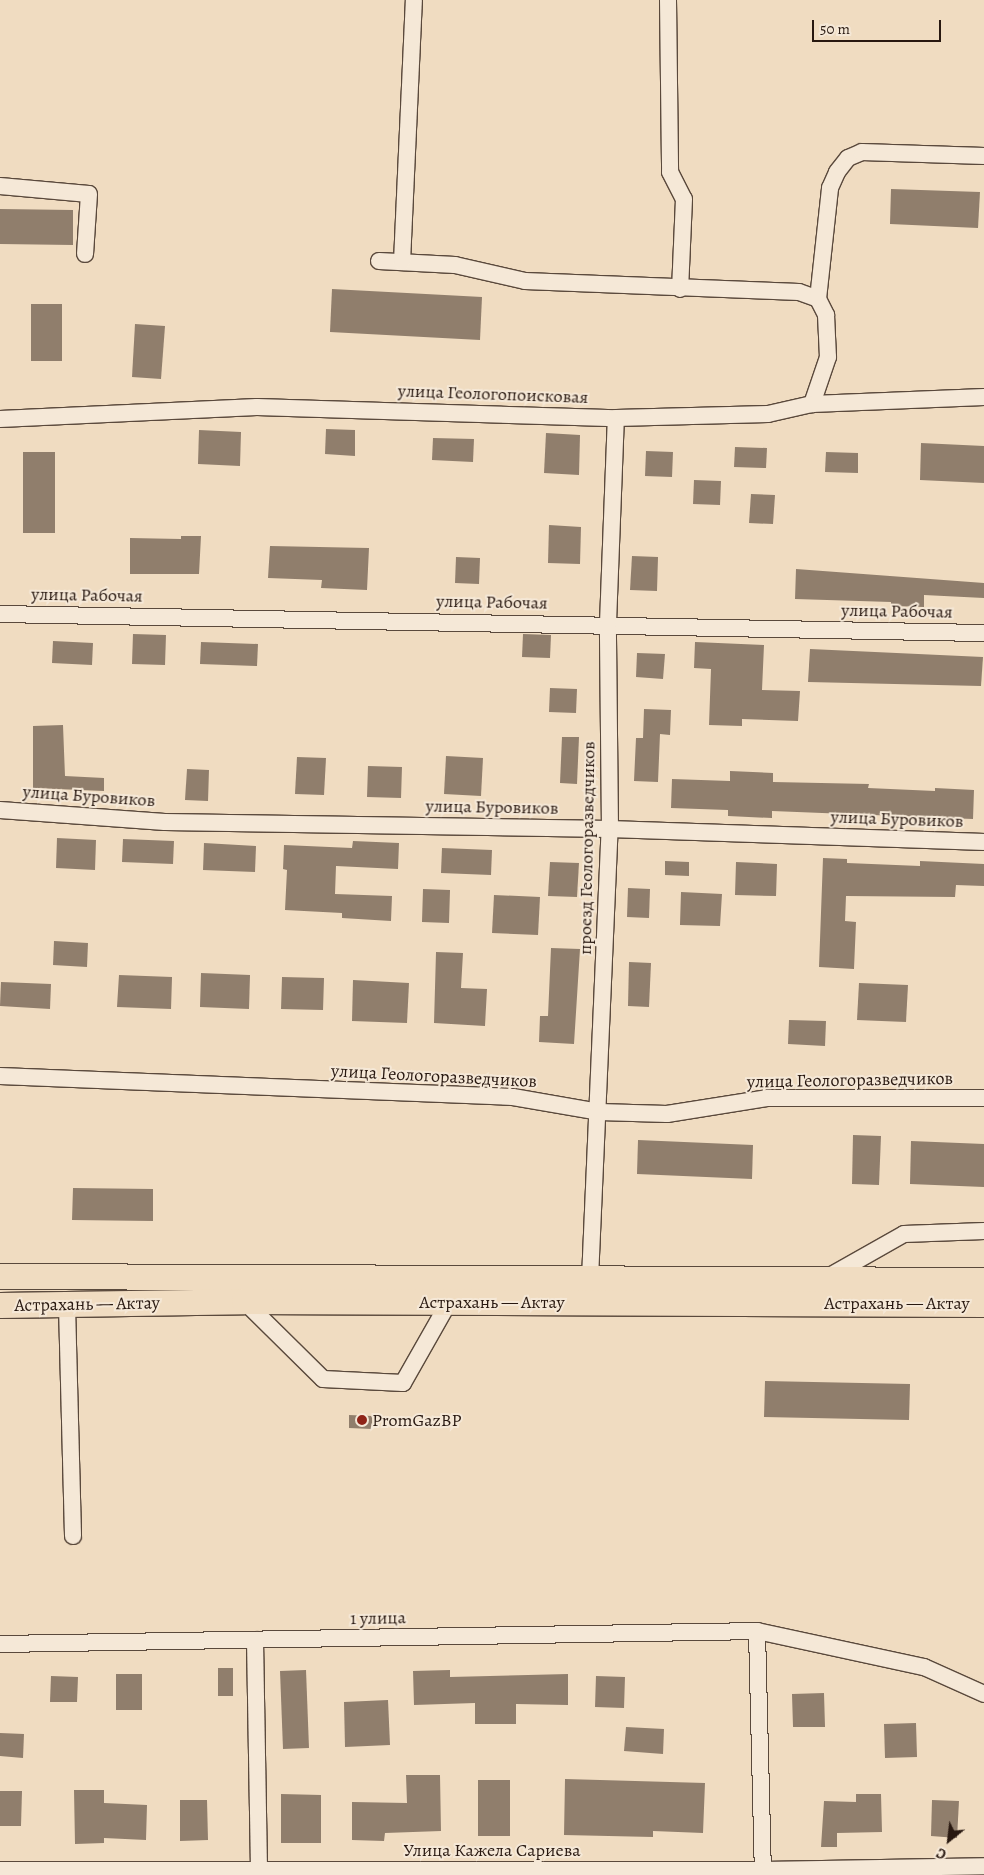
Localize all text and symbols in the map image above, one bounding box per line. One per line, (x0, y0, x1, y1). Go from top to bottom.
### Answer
scale bar (814, 10, 943, 42)
text: 50 m (820, 19, 850, 39)
street label: улица Геологопоисковая (397, 380, 589, 408)
street label: улица Рабочая (31, 583, 143, 607)
street label: улица Рабочая (436, 590, 548, 614)
street label: улица Рабочая (841, 599, 953, 623)
street label: проезд Геологоразведчиков (574, 741, 600, 955)
street label: улица Буровиков (22, 781, 156, 811)
street label: улица Буровиков (425, 795, 559, 819)
street label: улица Буровиков (830, 806, 964, 832)
street label: улица Геологоразведчиков (331, 1060, 537, 1092)
street label: улица Геологоразведчиков (747, 1067, 953, 1093)
street label: Астрахань — Актау (419, 1291, 565, 1313)
street label: Астрахань — Актау (14, 1292, 160, 1316)
street label: Астрахань — Актау (824, 1292, 970, 1314)
place label: PromGazBP (372, 1409, 461, 1431)
marker: PromGazBP (356, 1414, 368, 1426)
street label: 1 улица (350, 1607, 406, 1629)
north arrow (924, 1815, 974, 1865)
street label: Улица Кажела Сариева (403, 1839, 581, 1861)
text: С (933, 1843, 950, 1864)

